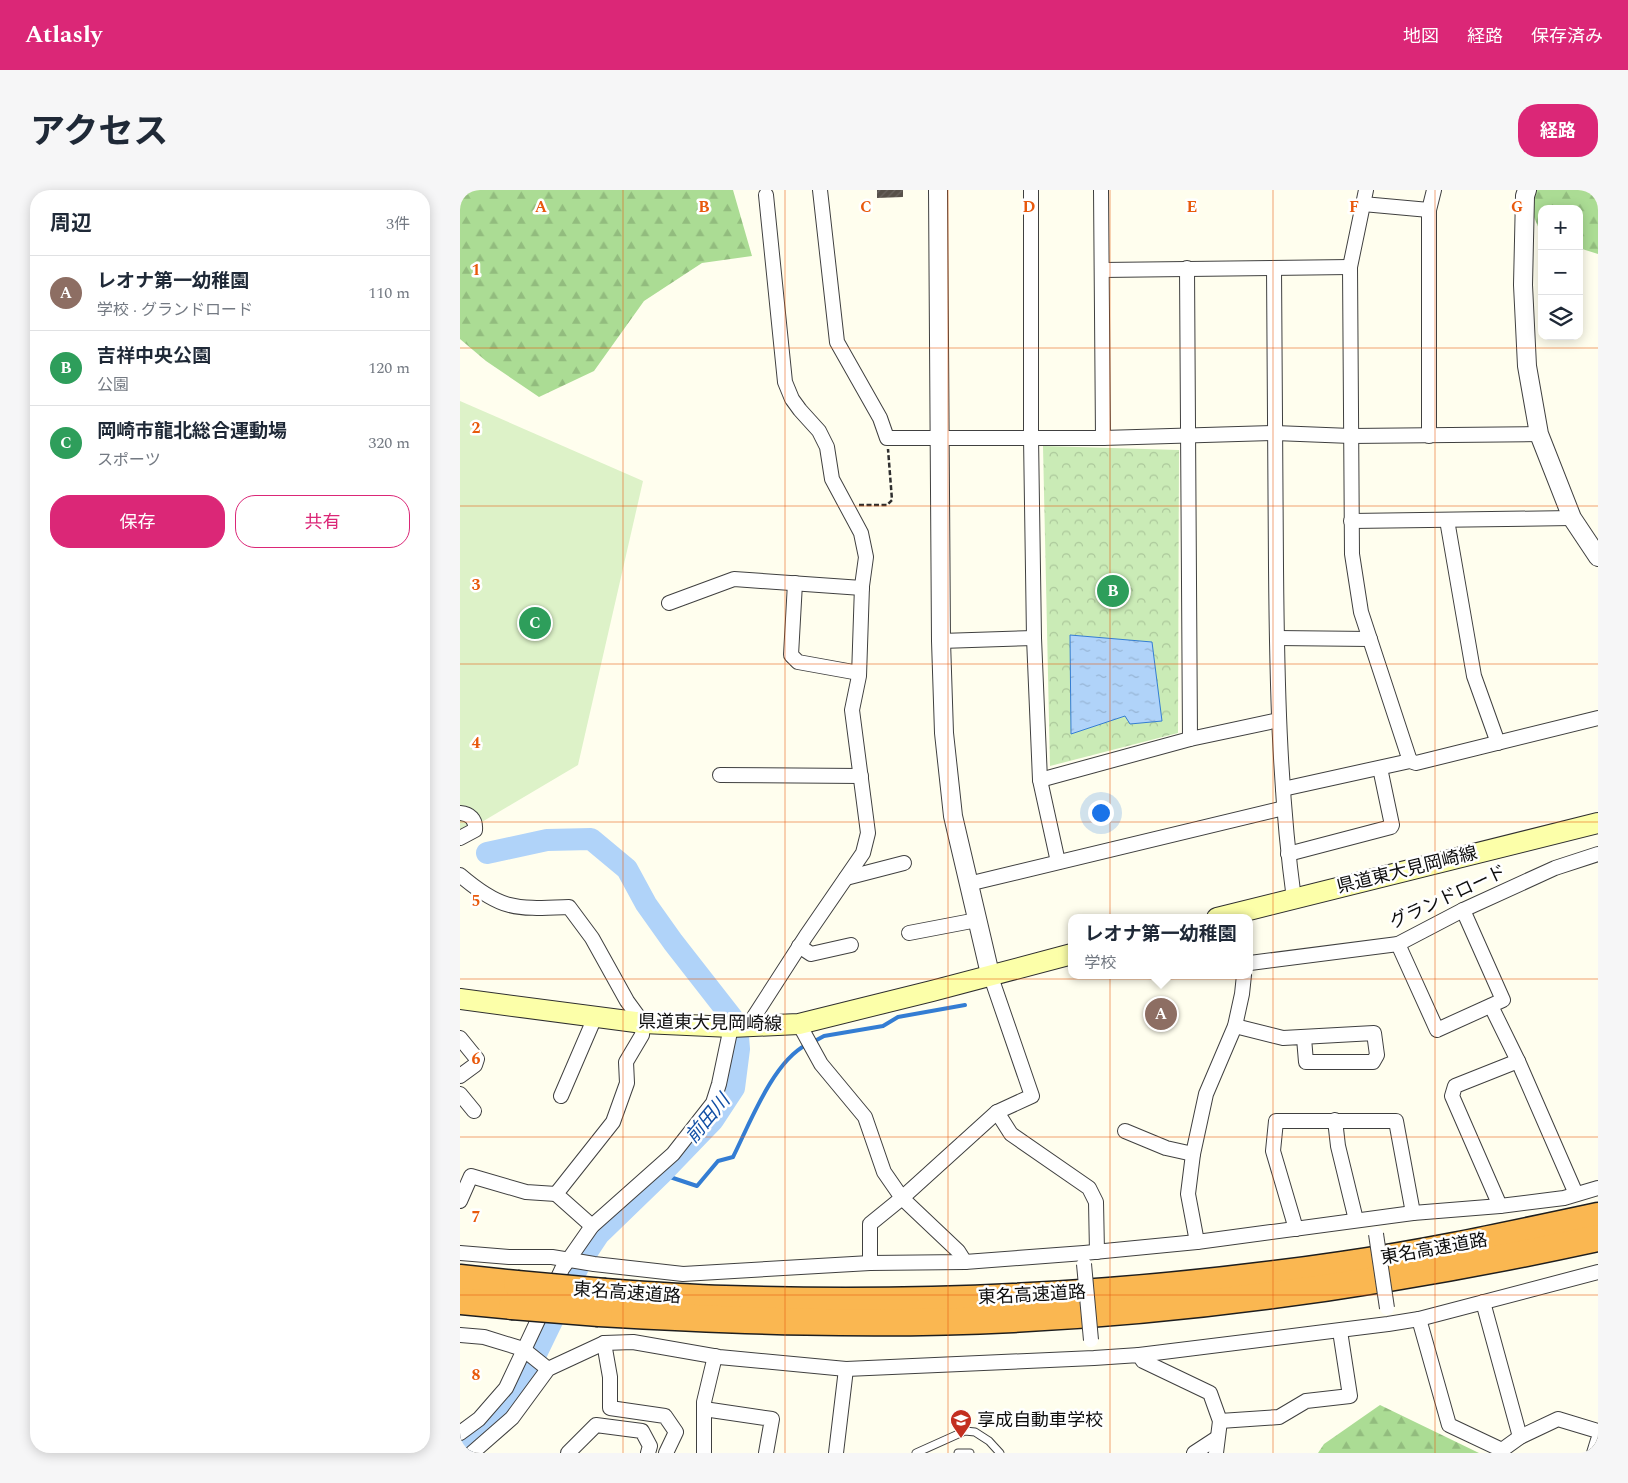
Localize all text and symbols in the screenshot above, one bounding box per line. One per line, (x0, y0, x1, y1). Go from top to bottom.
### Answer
text: Atlasly (25, 17, 102, 53)
text: 地図 (1403, 23, 1439, 50)
text: 経路 (1467, 23, 1503, 50)
text: 保存済み (1531, 23, 1603, 50)
button: 経路 (1518, 104, 1598, 157)
text: アクセス (30, 106, 168, 159)
text: A (535, 195, 548, 219)
text: B (698, 195, 710, 219)
text: C (860, 195, 872, 219)
text: D (1023, 195, 1036, 219)
text: E (1187, 195, 1197, 219)
text: F (1349, 195, 1359, 219)
text: G (1511, 195, 1523, 219)
map controls (1538, 205, 1583, 340)
button: + (1538, 205, 1583, 250)
text: 周辺 (50, 208, 92, 240)
text: 3件 (386, 212, 410, 236)
button: − (1538, 250, 1583, 295)
text: 1 (472, 258, 480, 282)
text: レオナ第一幼稚園 (97, 267, 249, 296)
text: A (60, 281, 72, 305)
text: 110 m (368, 281, 410, 305)
button: layers (1538, 295, 1583, 340)
text: 学校 · グランドロード (97, 298, 253, 322)
text: 吉祥中央公園 (97, 342, 211, 371)
text: B (60, 356, 72, 380)
text: 120 m (368, 356, 410, 380)
text: 公園 (97, 373, 129, 397)
text: 2 (472, 416, 481, 440)
text: 岡崎市龍北総合運動場 (97, 417, 287, 446)
text: C (60, 431, 72, 455)
text: 320 m (368, 431, 410, 455)
text: スポーツ (97, 448, 161, 472)
button: 保存 (50, 495, 225, 548)
button: 共有 (235, 495, 410, 548)
pin: B (1097, 572, 1129, 610)
text: 3 (472, 573, 481, 597)
pin: C (519, 604, 551, 642)
text: 4 (472, 731, 481, 755)
your location (1088, 800, 1114, 826)
street label: 県道東大見岡崎線 (1334, 839, 1480, 901)
street label: グランドロード (1385, 858, 1511, 936)
text: 5 (472, 889, 480, 913)
popup (1068, 914, 1253, 979)
text: レオナ第一幼稚園 (1084, 920, 1237, 949)
text: 学校 (1084, 951, 1117, 975)
pin: A (1145, 995, 1177, 1033)
street label: 県道東大見岡崎線 (638, 1008, 782, 1038)
text: 6 (472, 1047, 481, 1071)
water label: 前田川 (679, 1086, 739, 1150)
text: 7 (472, 1205, 481, 1229)
street label: 東名高速道路 (1378, 1226, 1490, 1272)
street label: 東名高速道路 (572, 1276, 682, 1310)
street label: 東名高速道路 (977, 1279, 1087, 1311)
text: 8 (472, 1363, 481, 1387)
place label: 享成自動車学校 (977, 1407, 1103, 1434)
school or university icon: 享成自動車学校 (949, 1408, 973, 1439)

